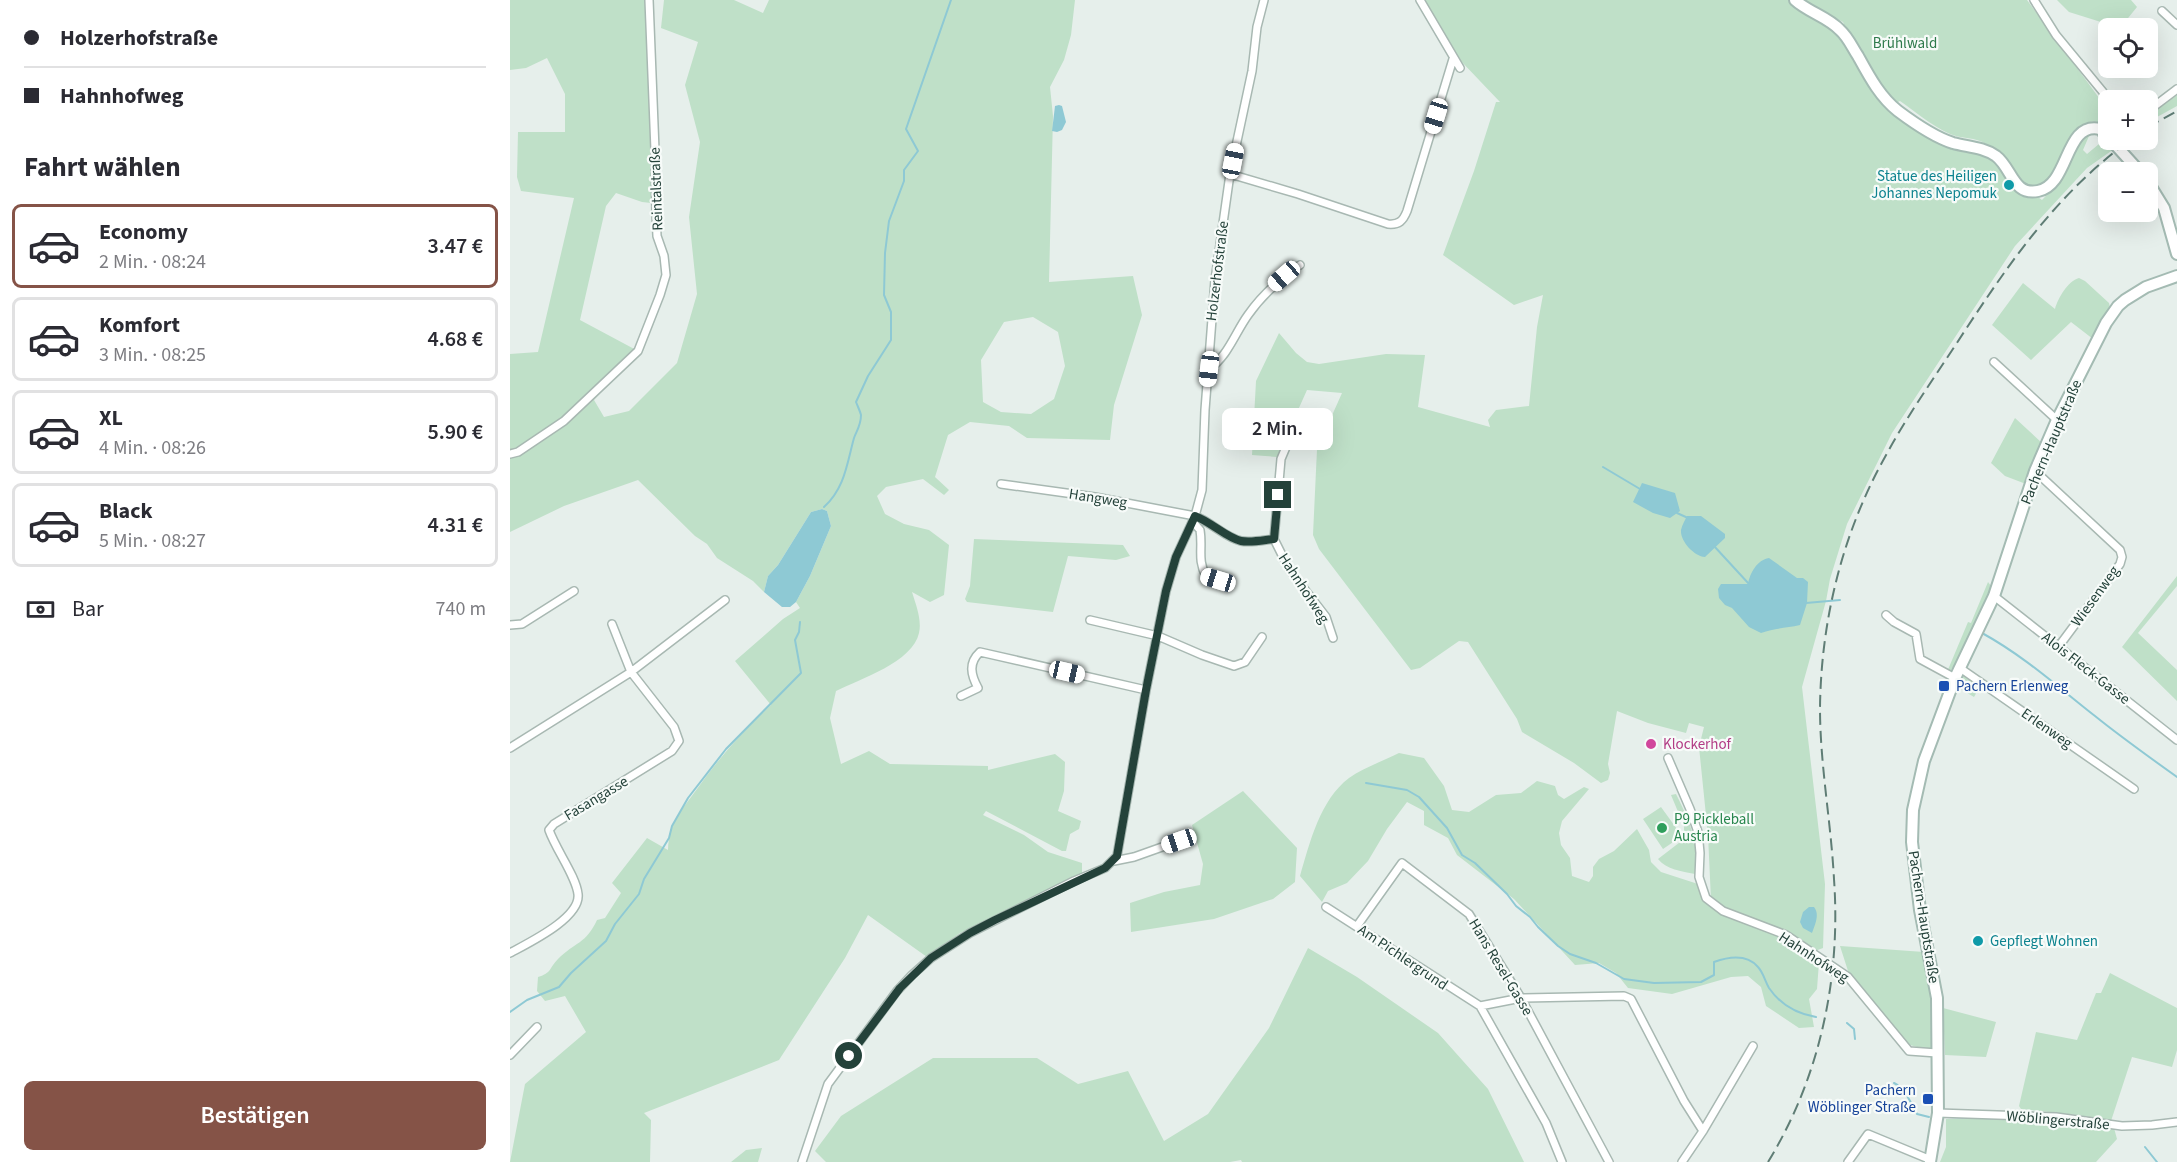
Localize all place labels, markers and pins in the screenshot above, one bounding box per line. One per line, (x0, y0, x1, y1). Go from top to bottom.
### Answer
place label: Statue des Heiligen Johannes Nepomuk (1871, 166, 1998, 204)
marker: Statue des Heiligen Johannes Nepomuk (2002, 178, 2016, 192)
place label: Pachern Erlenweg (1956, 676, 2069, 697)
marker: Pachern Erlenweg (1937, 679, 1951, 693)
place label: Klockerhof (1663, 734, 1732, 755)
marker: Klockerhof (1644, 737, 1658, 751)
place label: P9 Pickleball Austria (1674, 809, 1754, 847)
marker: P9 Pickleball Austria (1655, 821, 1669, 835)
place label: Gepflegt Wohnen (1990, 931, 2098, 952)
marker: Gepflegt Wohnen (1971, 934, 1985, 948)
place label: Pachern Wöblinger Straße (1808, 1080, 1916, 1118)
marker: Pachern Wöblinger Straße (1921, 1092, 1935, 1106)

